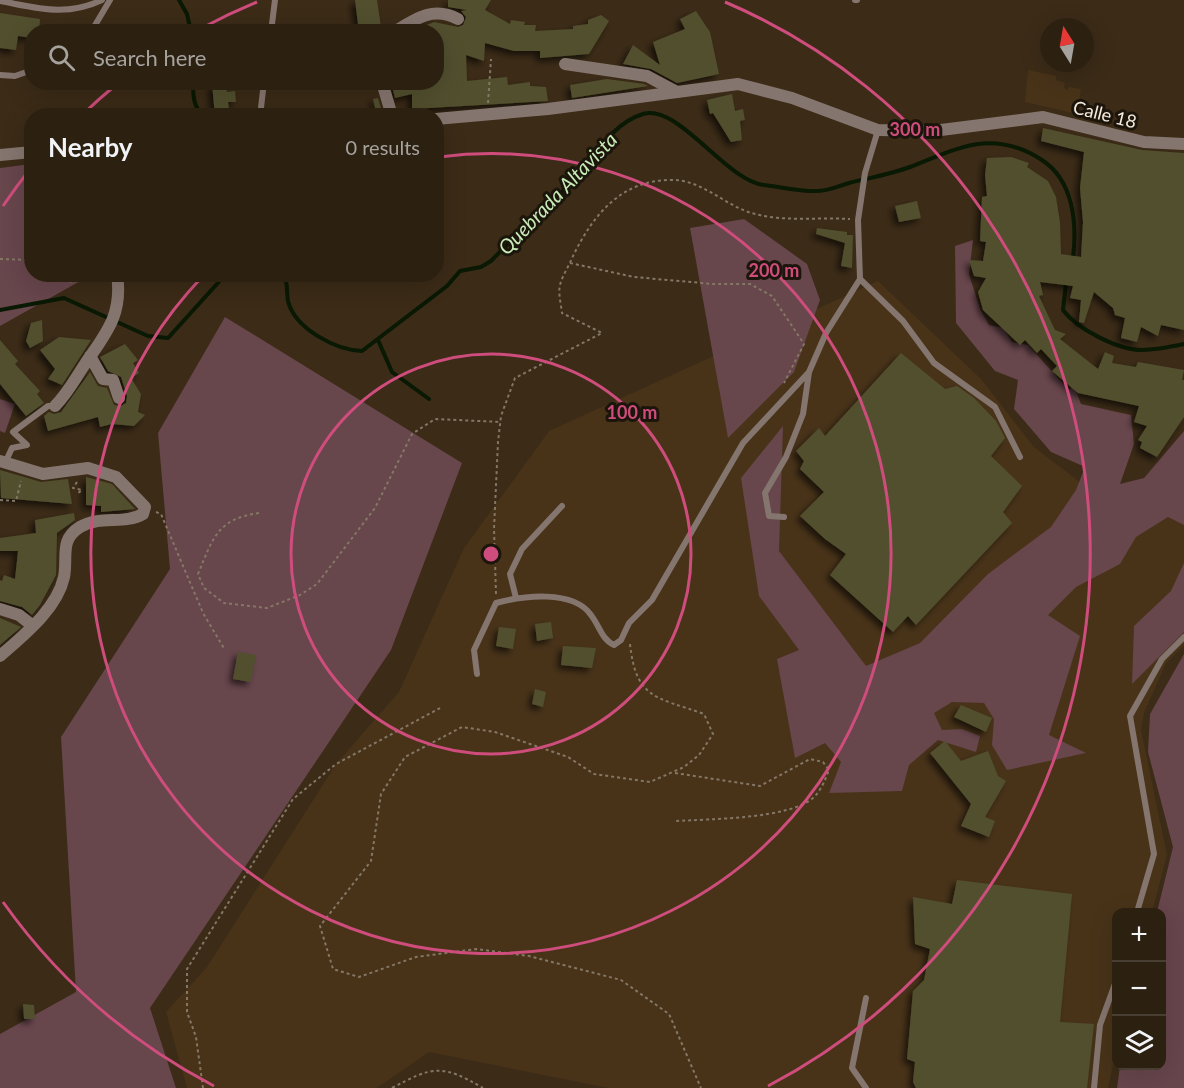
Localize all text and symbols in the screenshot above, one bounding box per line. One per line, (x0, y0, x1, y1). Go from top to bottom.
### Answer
north arrow (1040, 18, 1094, 72)
search box (24, 24, 444, 90)
icon: search (45, 41, 78, 74)
text: Search here (93, 44, 206, 71)
street label: Calle 18 (1071, 96, 1139, 132)
text: 300 m (890, 118, 940, 140)
water label: Quebrada Altavista (493, 127, 621, 259)
text: Nearby (48, 131, 133, 163)
text: 0 results (345, 135, 420, 159)
text: 200 m (749, 259, 799, 281)
text: 100 m (607, 401, 657, 423)
centre of rings (481, 544, 501, 564)
map controls (1112, 908, 1166, 1070)
button: + (1112, 908, 1166, 962)
button: − (1112, 962, 1166, 1016)
button: layers (1112, 1016, 1166, 1070)

